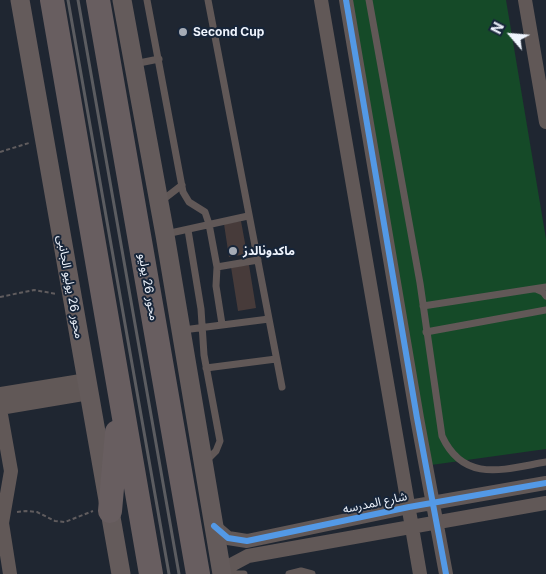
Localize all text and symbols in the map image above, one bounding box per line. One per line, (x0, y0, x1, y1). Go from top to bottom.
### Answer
north arrow (486, 10, 536, 60)
text: N (487, 19, 507, 37)
place label: Second Cup (193, 25, 264, 39)
marker: Second Cup (177, 26, 189, 38)
street label: محور 26 يوليو الجانبى (54, 234, 86, 340)
place label: ماكدونالدز (243, 244, 295, 258)
marker: ماكدونالدز (227, 245, 239, 257)
street label: محور 26 يوليو (135, 252, 161, 322)
street label: شارع المدرسه (342, 489, 408, 517)

